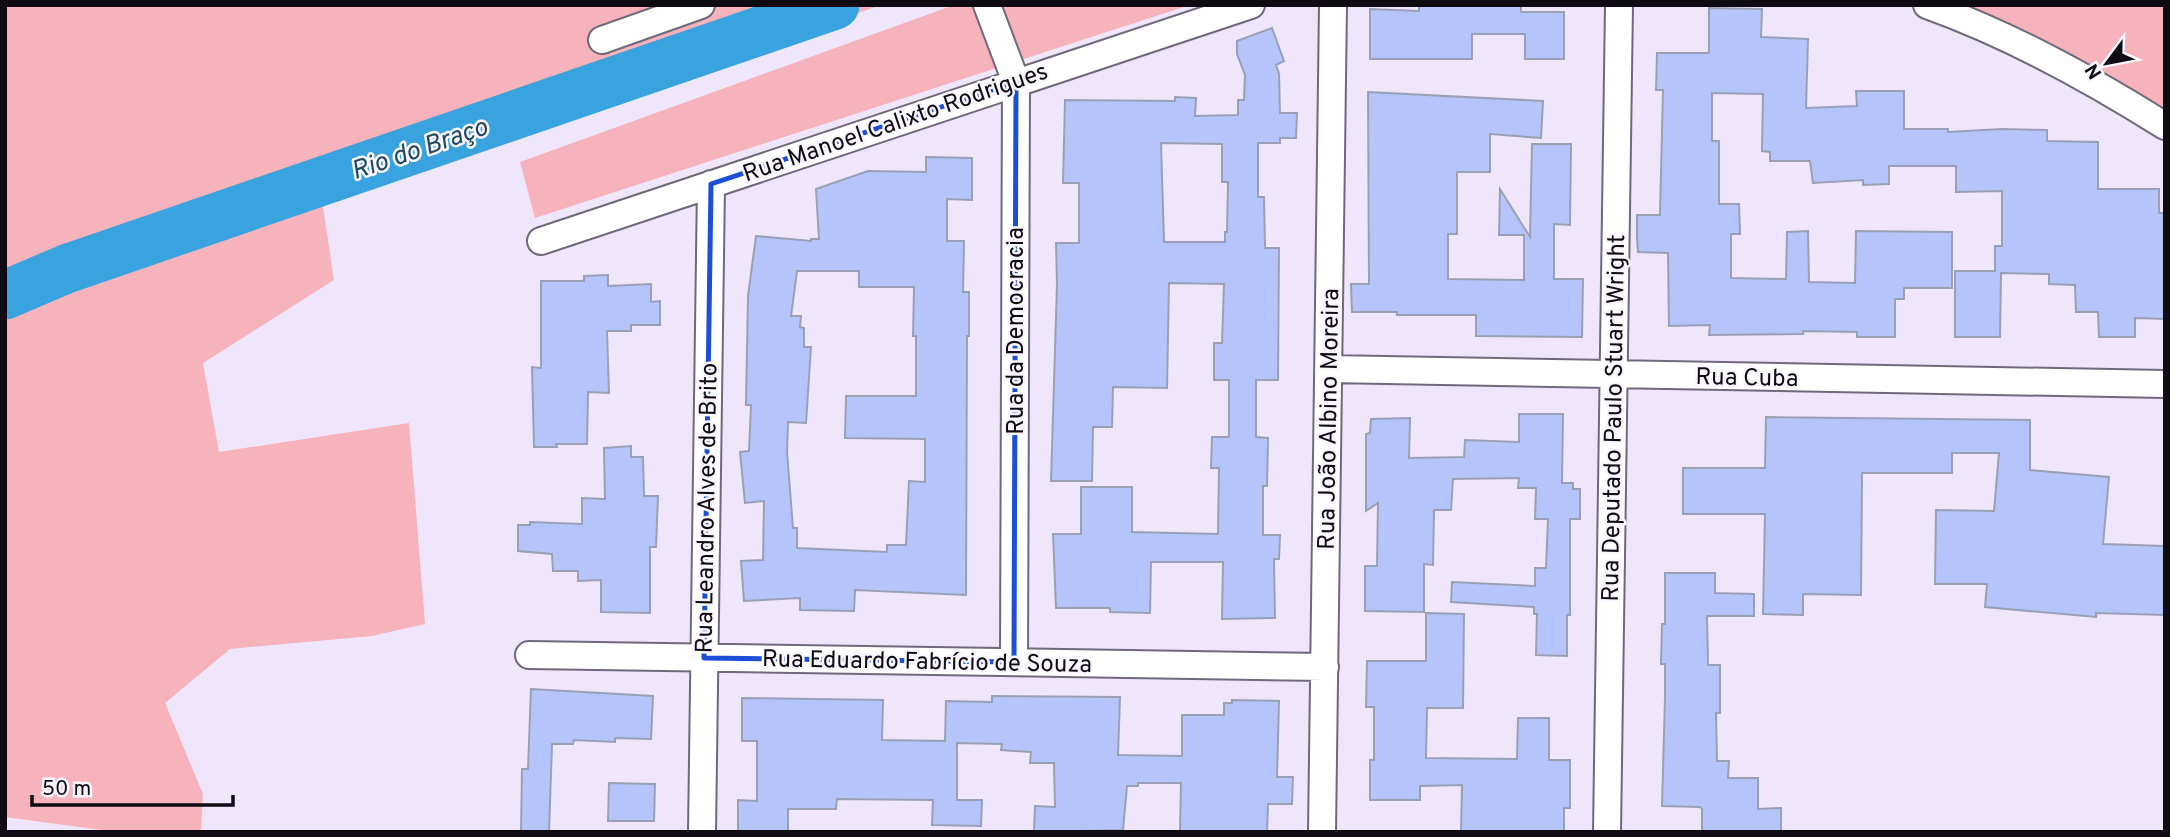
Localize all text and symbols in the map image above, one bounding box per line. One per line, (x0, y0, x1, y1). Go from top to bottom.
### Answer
north arrow (2072, 28, 2142, 98)
street label: Rua Manoel Calixto Rodrigues (739, 57, 1052, 190)
text: N (2080, 59, 2108, 83)
water label: Rio do Braço (347, 112, 492, 189)
street label: Rua da Democracia (1002, 227, 1032, 435)
street label: Rua Deputado Paulo Stuart Wright (1597, 234, 1633, 602)
street label: Rua João Albino Moreira (1313, 288, 1347, 550)
street label: Rua Leandro Alves de Brito (690, 363, 726, 654)
street label: Rua Cuba (1695, 363, 1799, 395)
street label: Rua Eduardo Fabrício de Souza (762, 645, 1092, 681)
scale bar (32, 764, 233, 808)
text: 50 m (42, 776, 91, 803)

